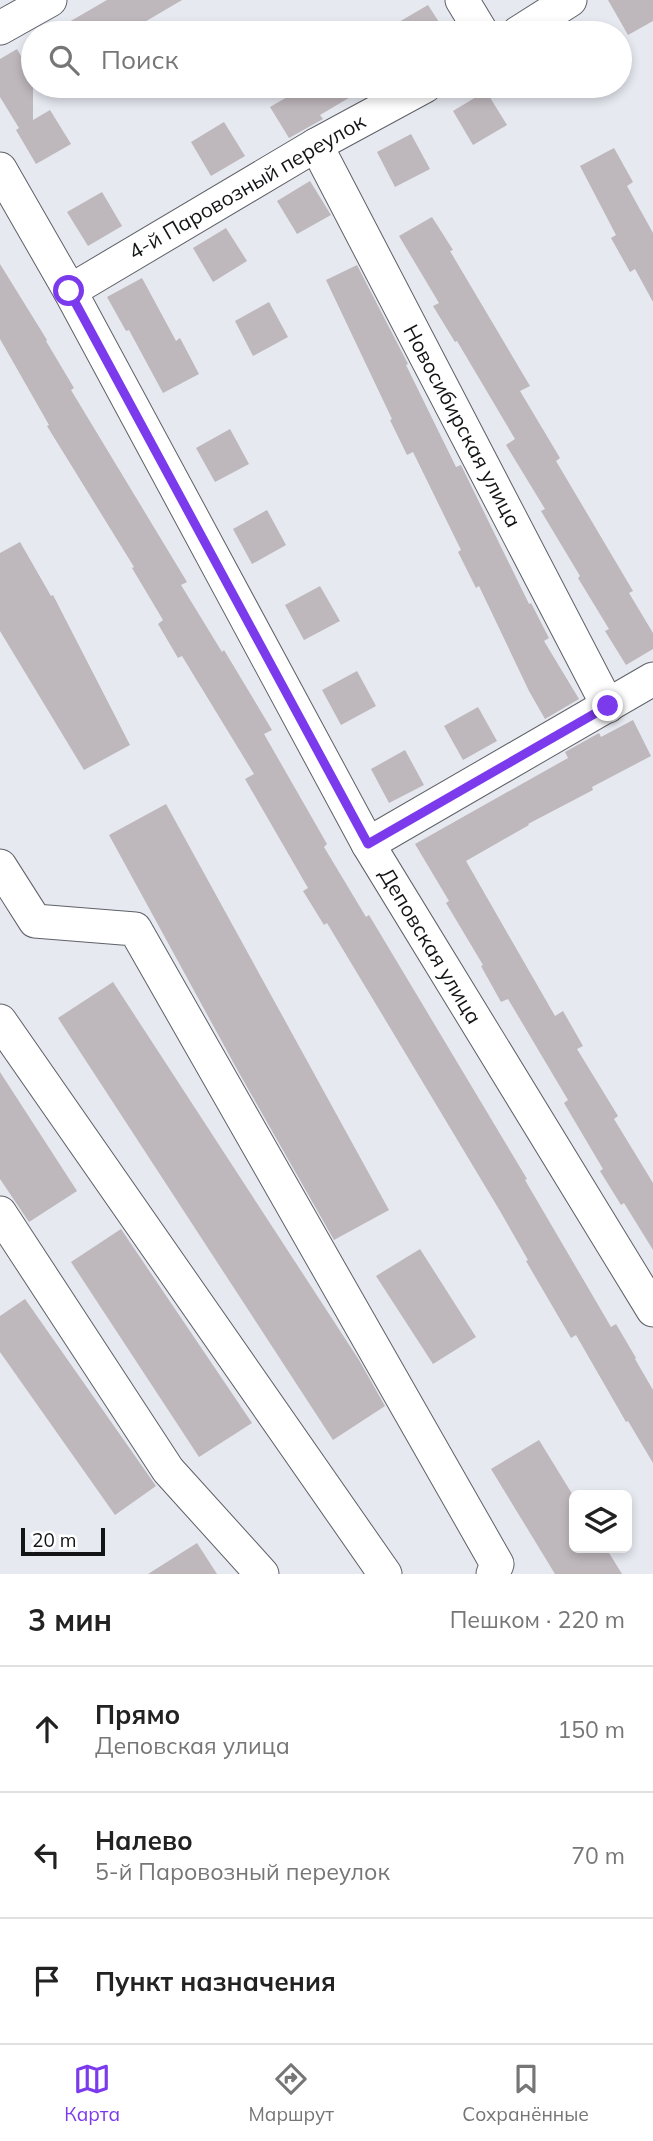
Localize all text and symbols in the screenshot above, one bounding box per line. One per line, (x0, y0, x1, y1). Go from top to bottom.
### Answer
search box (21, 21, 632, 98)
icon: search (45, 41, 83, 79)
text: Поиск (101, 43, 179, 76)
street label: 4-й Паровозный переулок (123, 107, 370, 265)
route start (53, 275, 84, 306)
street label: Новосибирская улица (398, 320, 527, 531)
route end (592, 690, 623, 721)
street label: Деповская улица (374, 863, 488, 1028)
map controls (569, 1490, 632, 1553)
button: layers (569, 1490, 632, 1553)
scale bar (21, 1525, 105, 1557)
text: 20 m (32, 1528, 76, 1552)
text: 3 мин (28, 1601, 112, 1639)
text: Пешком · 220 m (450, 1605, 625, 1634)
text: Прямо (95, 1698, 180, 1731)
icon: ahead (28, 1710, 66, 1748)
text: 150 m (557, 1715, 625, 1744)
text: Деповская улица (95, 1731, 290, 1760)
text: Налево (95, 1824, 193, 1857)
icon: left (28, 1836, 66, 1874)
text: 70 m (571, 1841, 625, 1870)
text: 5-й Паровозный переулок (95, 1857, 390, 1886)
icon: arrive (28, 1962, 66, 2000)
text: Пункт назначения (95, 1965, 336, 1998)
tab: Карта (64, 2060, 120, 2126)
tab: Маршрут (248, 2060, 334, 2126)
tab: Сохранённые (462, 2060, 589, 2126)

